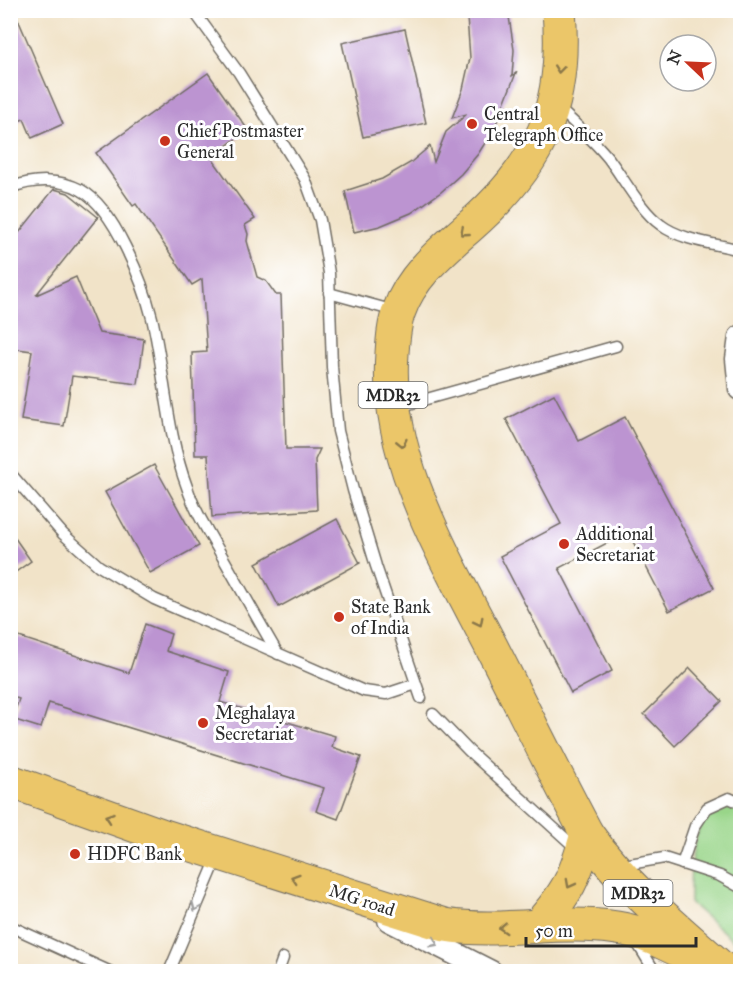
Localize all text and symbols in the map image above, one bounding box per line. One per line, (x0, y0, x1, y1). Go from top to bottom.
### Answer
north arrow (658, 33, 718, 93)
text: N (663, 47, 686, 67)
one-way arrow (553, 64, 566, 73)
place label: Central Telegraph Office (484, 103, 603, 147)
marker: Central Telegraph Office (465, 117, 479, 131)
place label: Chief Postmaster General (177, 120, 304, 163)
marker: Chief Postmaster General (158, 134, 172, 148)
one-way arrow (460, 225, 470, 236)
road number: MDR32 (358, 382, 428, 408)
one-way arrow (394, 438, 407, 448)
place label: Additional Secretariat (575, 523, 656, 566)
marker: Additional Secretariat (557, 537, 571, 551)
place label: State Bank of India (351, 596, 431, 639)
marker: State Bank of India (332, 610, 346, 624)
one-way arrow (471, 615, 483, 626)
place label: Meghalaya Secretariat (215, 702, 295, 745)
marker: Meghalaya Secretariat (196, 716, 210, 730)
one-way arrow (105, 811, 115, 824)
place label: HDFC Bank (87, 843, 183, 865)
marker: HDFC Bank (68, 847, 82, 861)
one-way arrow (290, 872, 301, 885)
one-way arrow (566, 878, 577, 888)
street label: MG road (326, 879, 398, 921)
road number: MDR32 (604, 880, 672, 906)
one-way arrow (191, 901, 203, 912)
scale bar (526, 910, 696, 948)
text: 50 m (535, 920, 573, 942)
one-way arrow (498, 921, 508, 934)
one-way arrow (428, 935, 439, 947)

